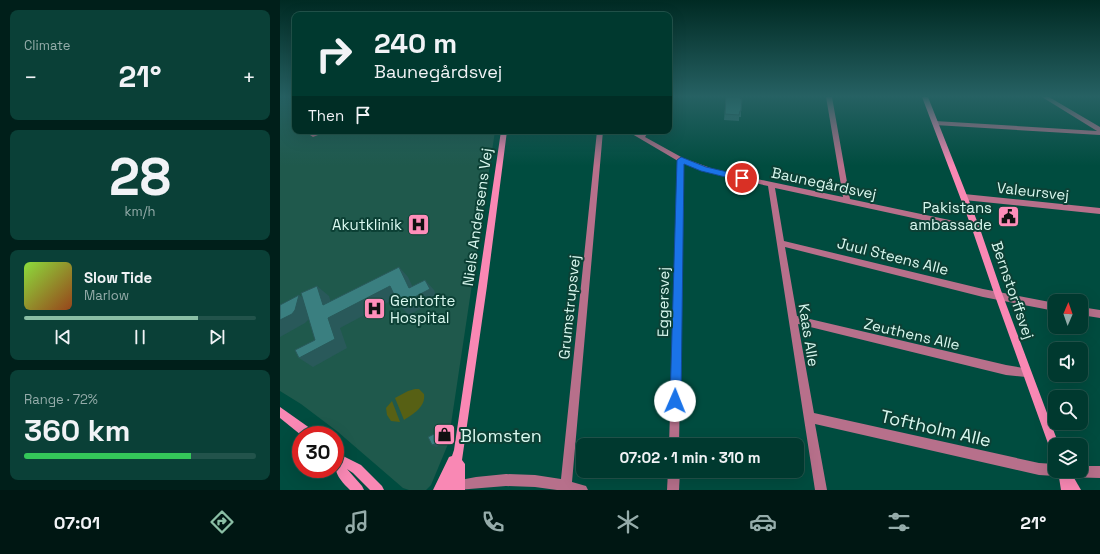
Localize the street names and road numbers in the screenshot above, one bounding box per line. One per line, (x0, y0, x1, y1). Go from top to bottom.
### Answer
street label: Niels Andersens Vej (458, 147, 496, 287)
street label: Baunegårdsvej (770, 163, 878, 203)
street label: Valeursvej (996, 178, 1070, 204)
street label: Juul Steens Alle (835, 233, 951, 279)
street label: Bernstorffsvej (987, 239, 1039, 341)
street label: Grumstrupsvej (554, 254, 584, 360)
street label: Eggersvej (653, 267, 673, 337)
street label: Kaas Alle (795, 302, 823, 368)
street label: Zeuthens Alle (862, 314, 962, 354)
street label: Toftholm Alle (878, 404, 994, 452)

